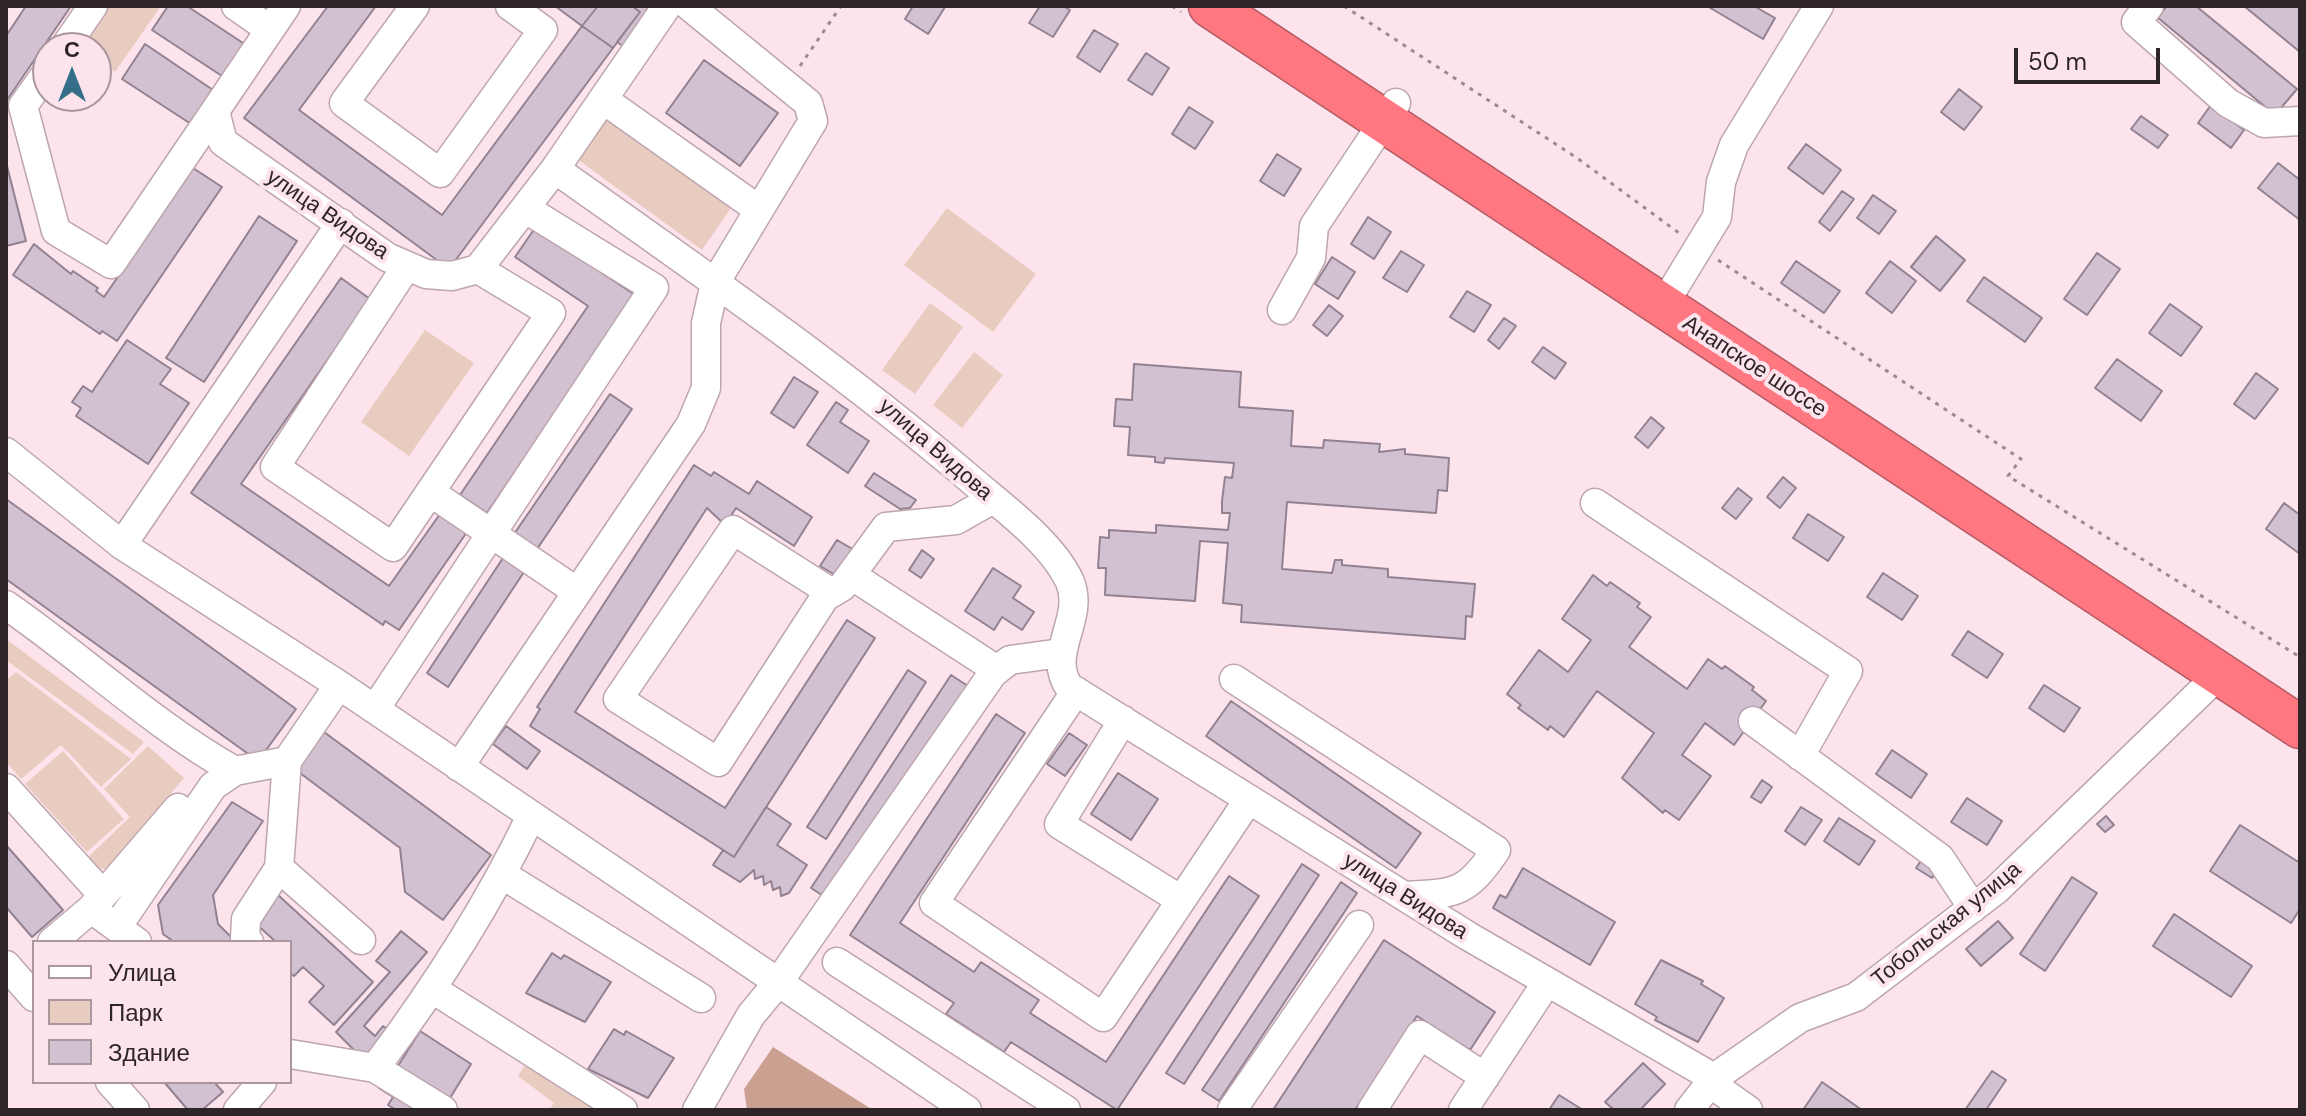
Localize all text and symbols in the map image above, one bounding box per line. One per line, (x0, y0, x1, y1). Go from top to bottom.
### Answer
north arrow (32, 32, 112, 112)
scale bar (2018, 32, 2164, 82)
text: С (64, 35, 80, 64)
text: 50 m (2028, 46, 2087, 77)
street label: улица Видова (261, 164, 393, 266)
street label: Анапское шоссе (1677, 311, 1831, 423)
street label: улица Видова (873, 393, 997, 507)
street label: улица Видова (1338, 848, 1472, 946)
street label: Тобольская улица (1867, 857, 2027, 993)
legend (32, 940, 292, 1084)
text: Улица (108, 957, 176, 988)
text: Парк (108, 997, 162, 1028)
text: Здание (108, 1037, 190, 1068)

